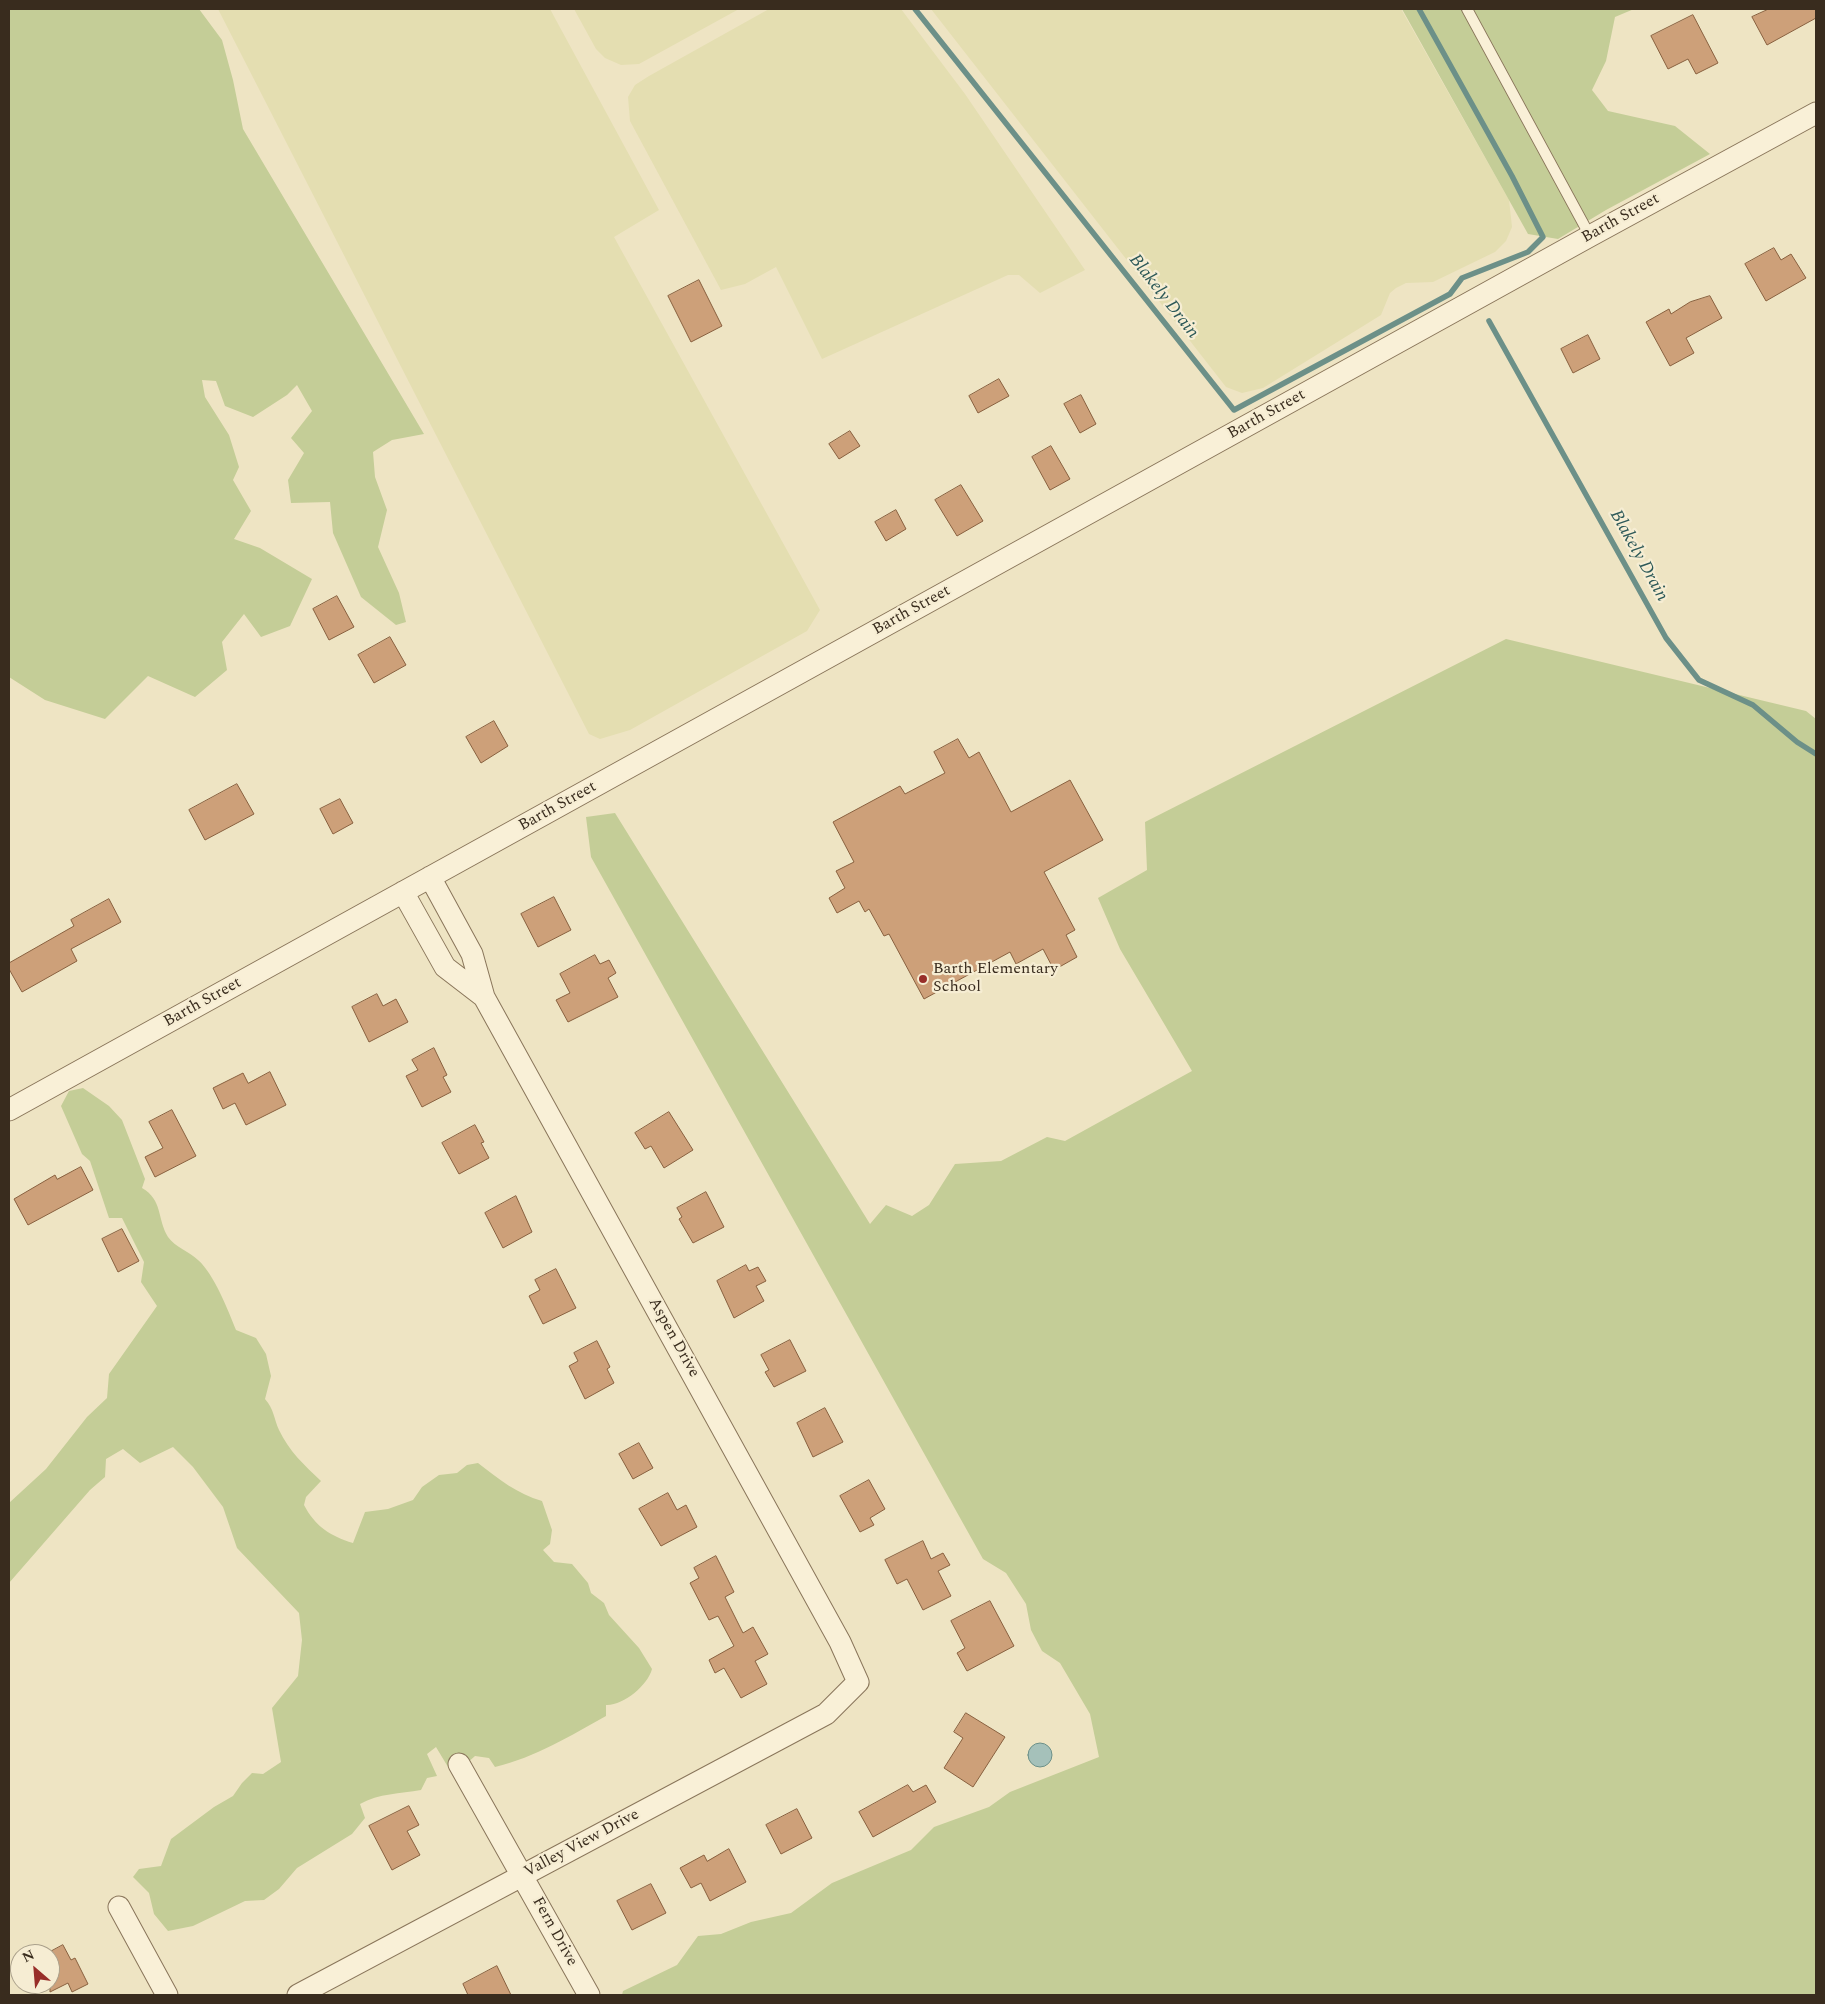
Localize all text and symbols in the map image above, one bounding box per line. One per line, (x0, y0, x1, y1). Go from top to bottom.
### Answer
street label: Barth Street (1579, 190, 1663, 248)
water label: Blakely Drain (1123, 250, 1203, 344)
street label: Barth Street (1225, 386, 1309, 444)
water label: Blakely Drain (1604, 506, 1672, 606)
street label: Barth Street (870, 582, 954, 640)
street label: Barth Street (516, 778, 600, 836)
place label: Barth Elementary School (933, 960, 1058, 998)
marker: Barth Elementary School (917, 973, 929, 985)
street label: Barth Street (161, 974, 245, 1032)
street label: Aspen Drive (643, 1295, 703, 1381)
street label: Valley View Drive (521, 1806, 643, 1882)
street label: Fern Drive (527, 1894, 581, 1970)
north arrow (10, 1944, 60, 1994)
text: N (19, 1944, 38, 1968)

